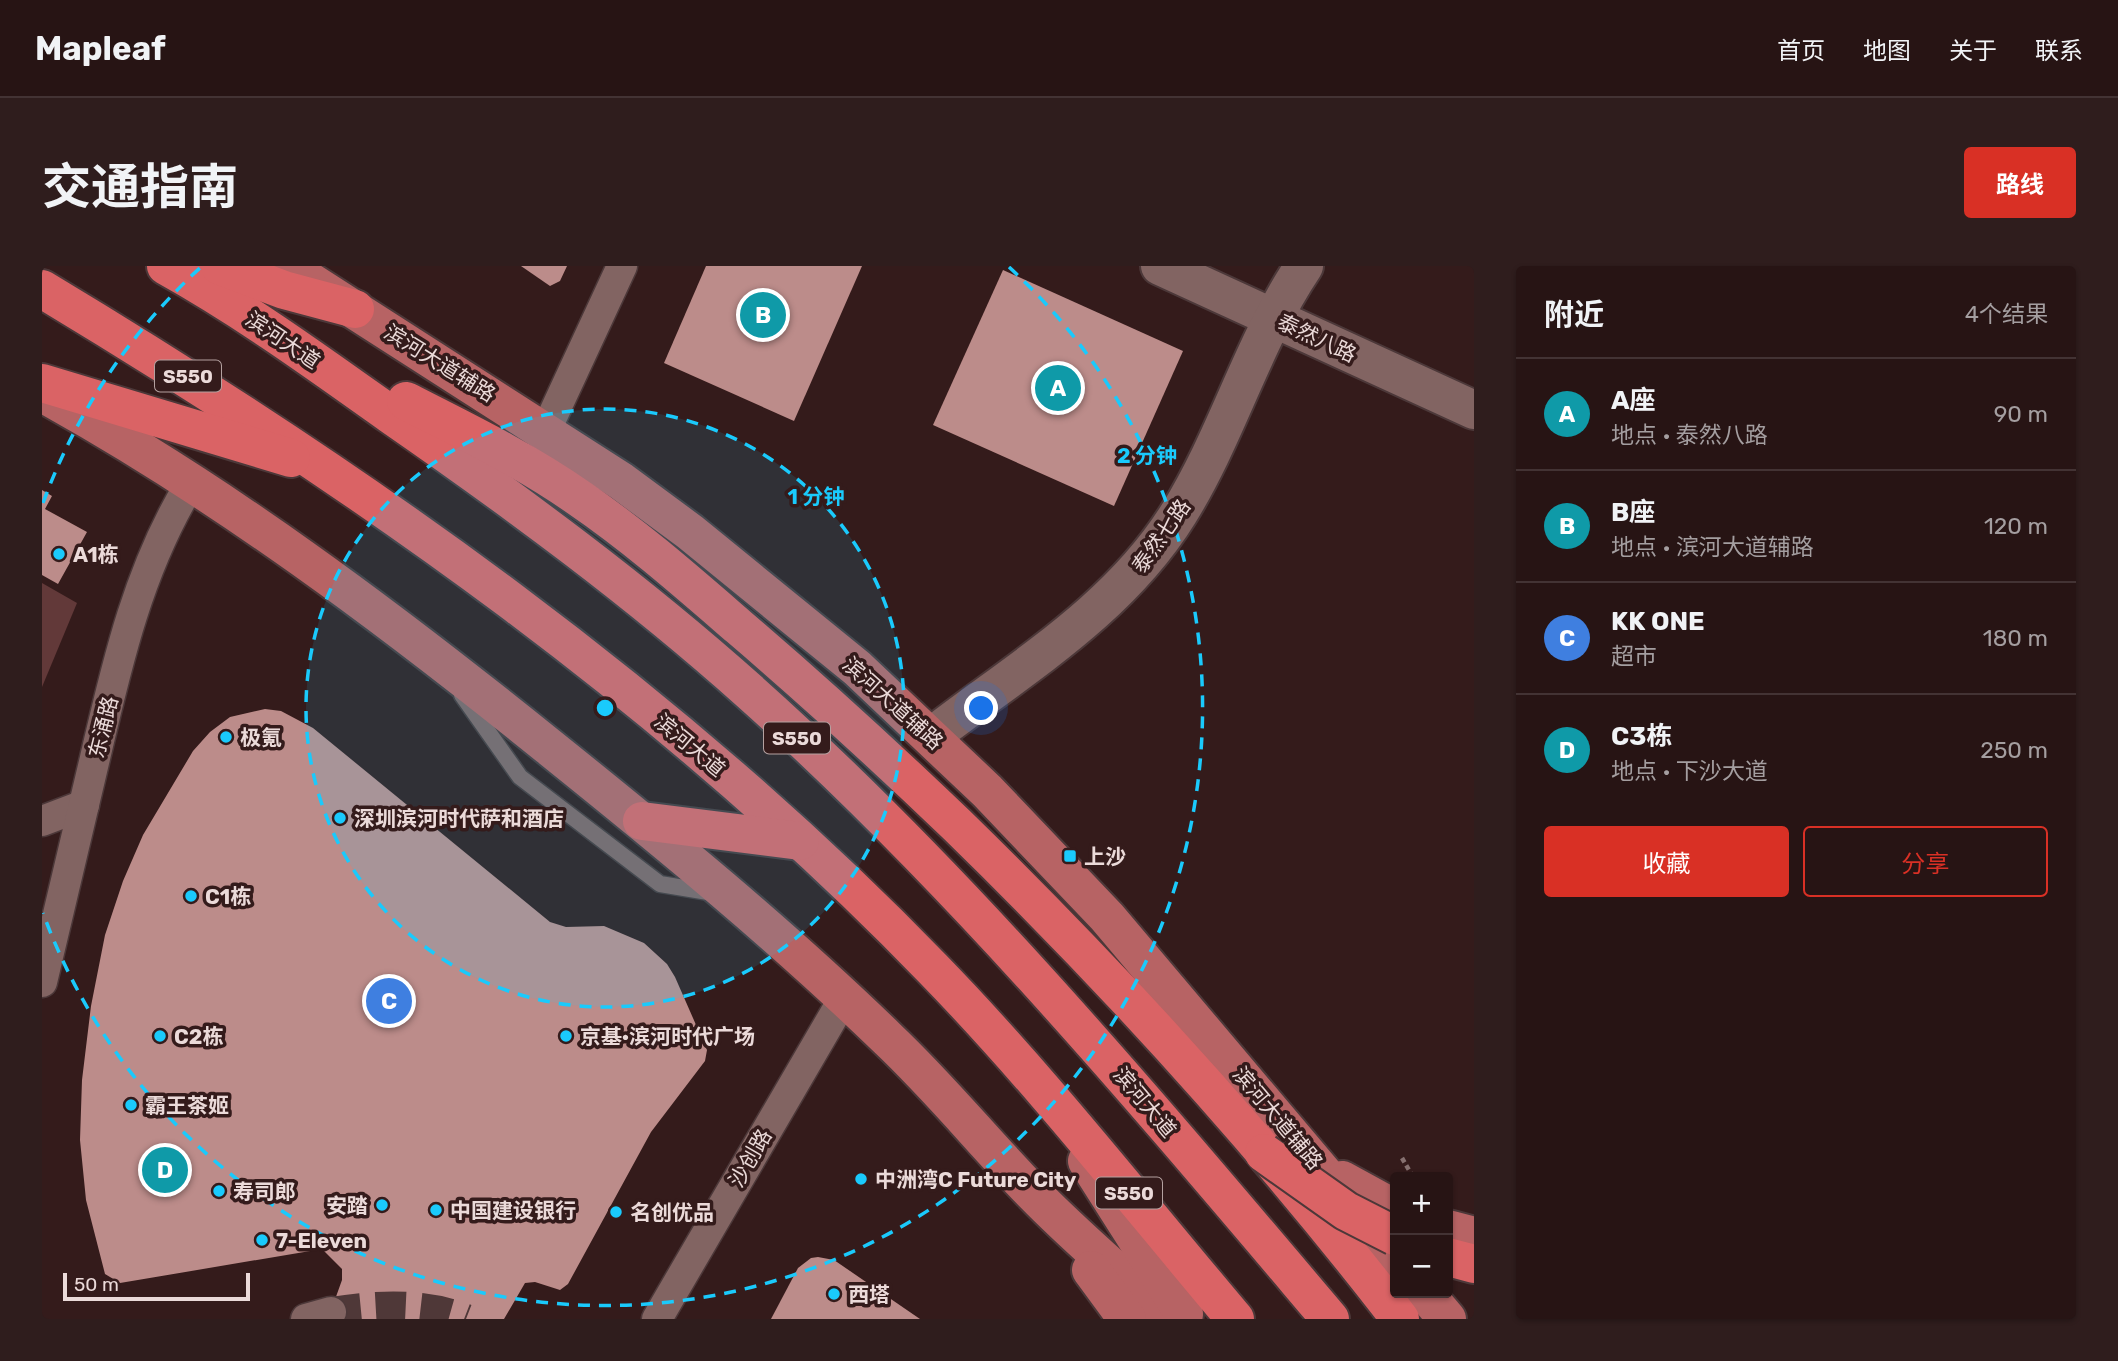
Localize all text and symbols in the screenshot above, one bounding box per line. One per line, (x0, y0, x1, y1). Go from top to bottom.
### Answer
text: Mapleaf (35, 29, 166, 68)
text: 首页 (1777, 37, 1825, 65)
text: 地图 (1863, 37, 1911, 65)
text: 关于 (1949, 37, 1997, 65)
text: 联系 (2035, 37, 2083, 65)
button: 路线 (1964, 147, 2076, 218)
text: 交通指南 (42, 158, 238, 216)
pin: B (740, 289, 786, 341)
text: 附近 (1544, 297, 1604, 333)
text: 4个结果 (1965, 300, 2048, 328)
street label: 滨河大道 (241, 306, 325, 374)
street label: 泰然八路 (1274, 309, 1360, 367)
street label: 滨河大道辅路 (380, 319, 500, 407)
road number: S550 (155, 360, 221, 391)
pin: A (1035, 362, 1081, 414)
text: A座 (1611, 385, 1656, 416)
text: A (1559, 400, 1575, 428)
text: 90 m (1994, 400, 2048, 428)
text: 地点 · 泰然八路 (1611, 421, 1768, 449)
text: 2 分钟 (1117, 443, 1177, 468)
text: 1 分钟 (788, 484, 844, 509)
street label: 泰然七路 (1127, 494, 1195, 578)
text: B座 (1611, 497, 1655, 528)
text: B (1559, 512, 1575, 540)
text: 120 m (1984, 512, 2048, 540)
text: 地点 · 滨河大道辅路 (1611, 533, 1814, 561)
place label: A1栋 (73, 542, 119, 567)
marker: A1栋 (51, 546, 67, 562)
text: KK ONE (1611, 606, 1705, 637)
text: C (1559, 624, 1575, 652)
text: 180 m (1983, 624, 2048, 652)
text: 超市 (1611, 642, 1657, 670)
street label: 滨河大道辅路 (838, 652, 948, 754)
your location (964, 691, 998, 725)
street label: 东涌路 (83, 693, 123, 761)
centre of rings (593, 696, 617, 720)
street label: 滨河大道 (650, 708, 730, 782)
text: C3栋 (1611, 721, 1672, 752)
road number: S550 (764, 723, 830, 754)
place label: 极氪 (240, 725, 282, 750)
marker: 极氪 (218, 729, 234, 745)
text: D (1559, 736, 1575, 764)
text: 250 m (1980, 736, 2048, 764)
text: 地点 · 下沙大道 (1611, 757, 1768, 785)
place label: 深圳滨河时代萨和酒店 (354, 806, 564, 831)
marker: 深圳滨河时代萨和酒店 (332, 810, 348, 826)
button: 收藏 (1544, 826, 1789, 897)
button: 分享 (1803, 826, 2048, 897)
place label: 上沙 (1084, 844, 1126, 869)
marker: 上沙 (1062, 848, 1078, 864)
place label: C1栋 (205, 884, 251, 909)
marker: C1栋 (183, 888, 199, 904)
pin: C (366, 975, 412, 1027)
place label: C2栋 (174, 1024, 223, 1049)
place label: 京基·滨河时代广场 (580, 1024, 755, 1049)
marker: C2栋 (152, 1028, 168, 1044)
marker: 京基·滨河时代广场 (558, 1028, 574, 1044)
street label: 滨河大道 (1108, 1062, 1182, 1142)
street label: 滨河大道辅路 (1228, 1062, 1328, 1174)
place label: 霸王茶姬 (145, 1093, 229, 1118)
marker: 霸王茶姬 (123, 1097, 139, 1113)
street label: 沙创路 (723, 1124, 777, 1192)
pin: D (142, 1144, 188, 1196)
place label: 中洲湾C Future City (875, 1167, 1077, 1192)
marker: 中洲湾C Future City (853, 1171, 869, 1187)
map controls (1390, 1172, 1453, 1298)
button: + (1390, 1172, 1453, 1235)
road number: S550 (1096, 1177, 1162, 1208)
place label: 寿司郎 (233, 1179, 296, 1204)
marker: 寿司郎 (211, 1183, 227, 1199)
place label: 安踏 (326, 1193, 368, 1218)
marker: 安踏 (374, 1197, 390, 1213)
place label: 中国建设银行 (450, 1198, 576, 1223)
place label: 名创优品 (630, 1200, 714, 1225)
marker: 中国建设银行 (428, 1202, 444, 1218)
marker: 名创优品 (608, 1204, 624, 1220)
place label: 7-Eleven (276, 1228, 367, 1253)
marker: 7-Eleven (254, 1232, 270, 1248)
button: − (1390, 1235, 1453, 1298)
scale bar (63, 1270, 250, 1302)
text: 50 m (74, 1273, 119, 1296)
place label: 西塔 (848, 1282, 890, 1307)
marker: 西塔 (826, 1286, 842, 1302)

